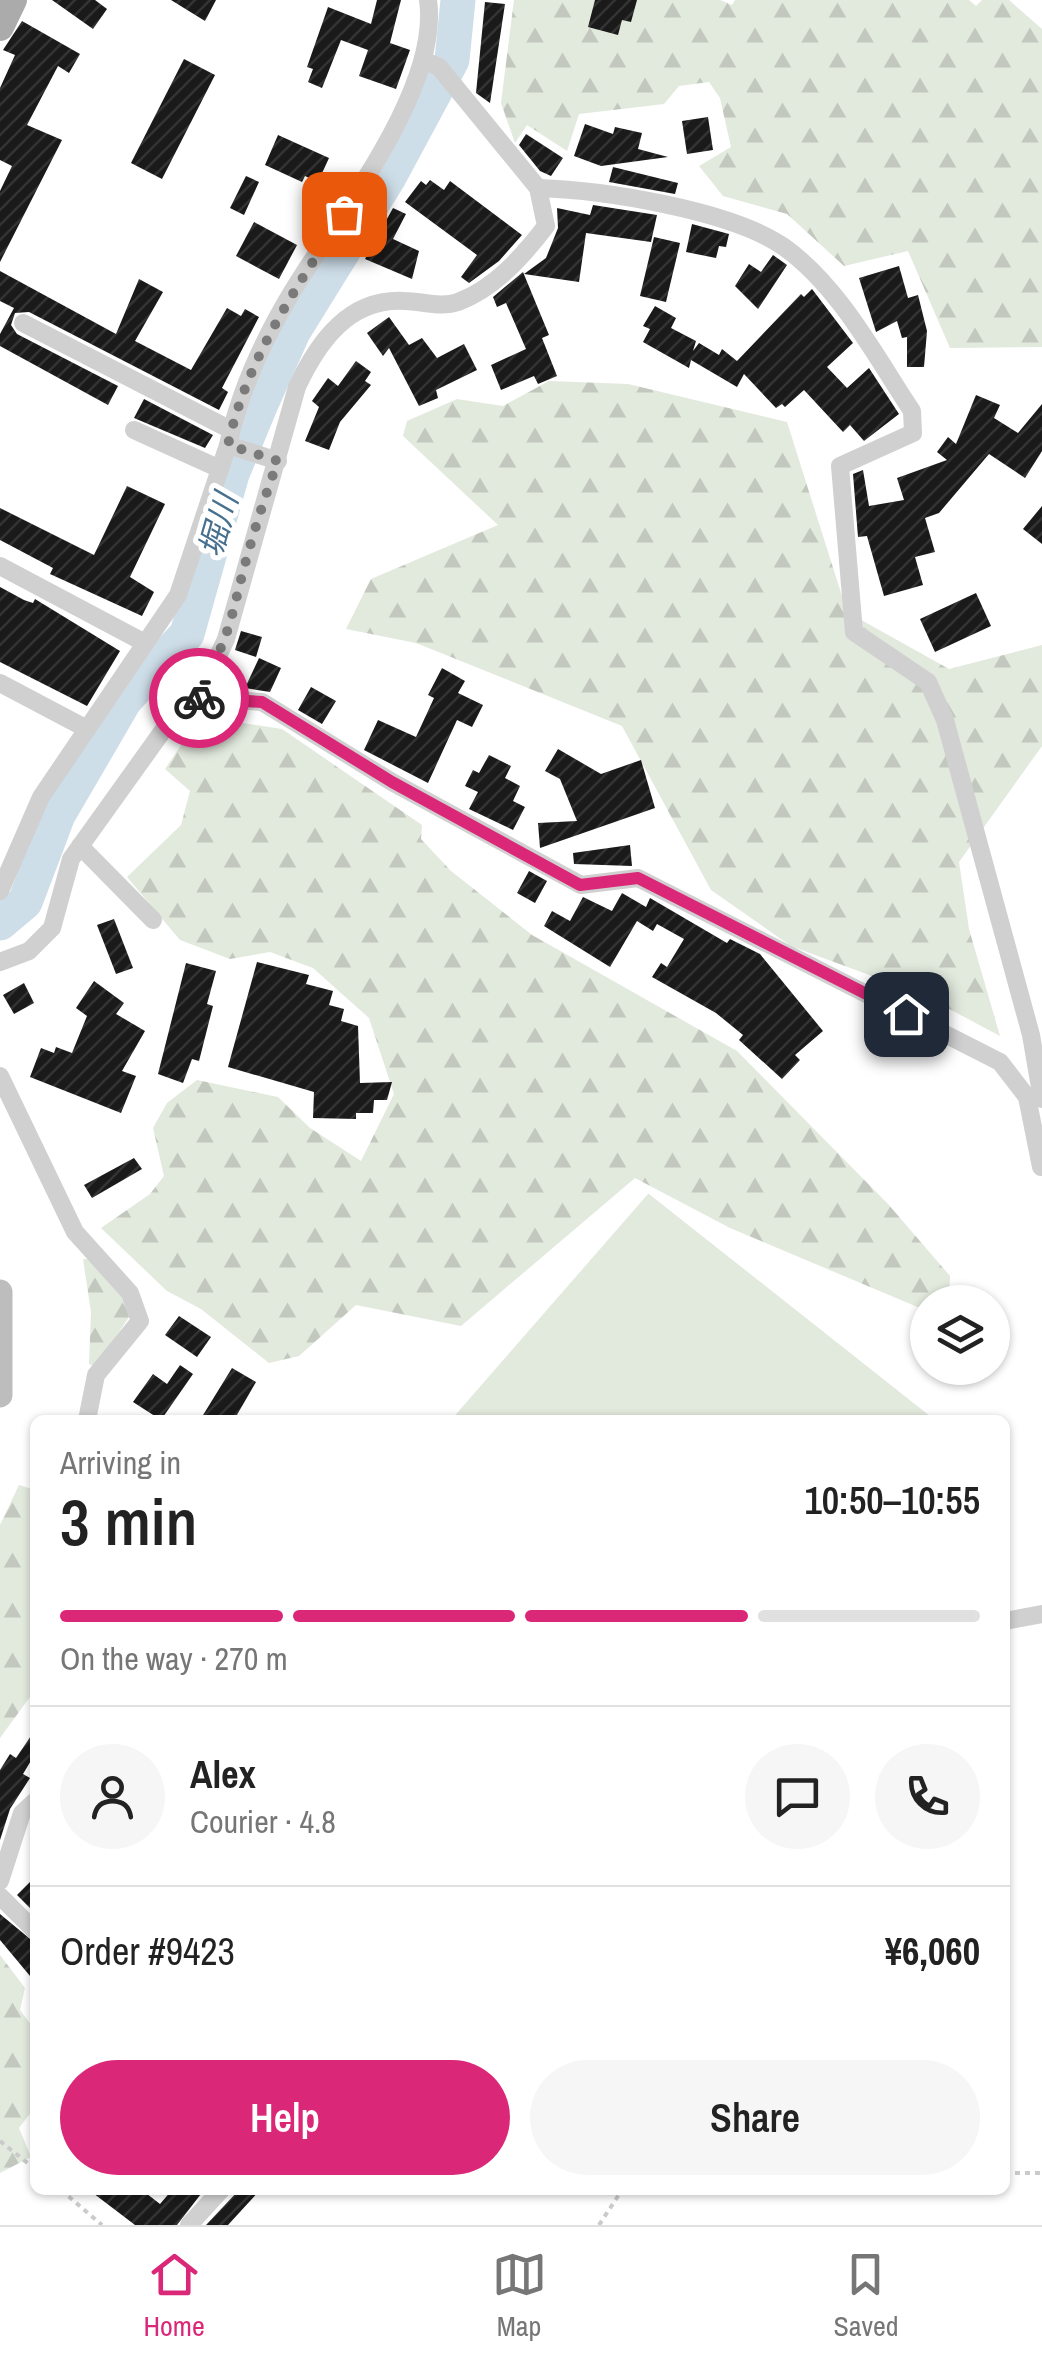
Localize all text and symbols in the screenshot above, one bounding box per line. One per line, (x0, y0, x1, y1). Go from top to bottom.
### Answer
pin (302, 172, 387, 257)
icon: bag (317, 187, 372, 242)
water label: 堀川 (189, 485, 248, 562)
courier (149, 648, 249, 748)
icon: bike (172, 671, 227, 726)
pin (864, 972, 949, 1057)
icon: home (879, 987, 934, 1042)
map controls (910, 1285, 1010, 1385)
button: layers (910, 1285, 1010, 1385)
text: Arriving in (60, 1441, 181, 1484)
text: 10:50–10:55 (804, 1475, 980, 1526)
text: 3 min (60, 1478, 197, 1565)
text: On the way · 270 m (60, 1637, 288, 1680)
button: person (60, 1744, 165, 1849)
button: chat (745, 1744, 850, 1849)
button: phone (875, 1744, 980, 1849)
text: Alex (190, 1749, 256, 1800)
text: Courier · 4.8 (190, 1800, 336, 1843)
text: Order #9423 (60, 1926, 235, 1977)
text: ¥6,060 (885, 1926, 980, 1977)
button: Help (60, 2060, 510, 2175)
button: Share (530, 2060, 980, 2175)
tab: Home (143, 2247, 205, 2345)
tab: Map (492, 2247, 547, 2345)
tab: Saved (833, 2247, 899, 2345)

